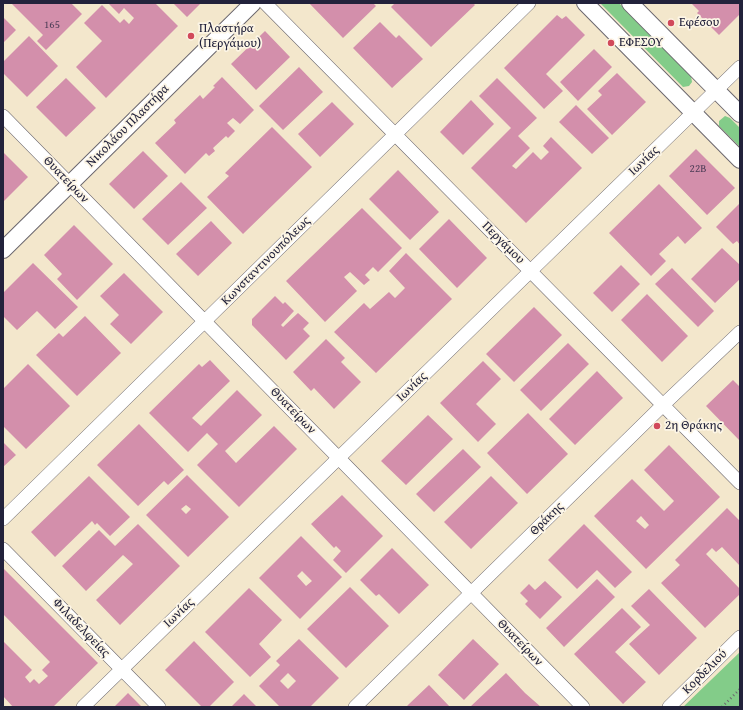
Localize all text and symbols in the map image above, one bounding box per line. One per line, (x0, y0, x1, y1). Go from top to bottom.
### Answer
place label: Εφέσου (679, 15, 719, 31)
house number: 165 (44, 18, 60, 32)
marker: Εφέσου (666, 18, 676, 28)
place label: Πλαστήρα (Περγάμου) (199, 21, 261, 52)
marker: Πλαστήρα (Περγάμου) (186, 31, 196, 41)
place label: ΕΦΕΣΟΥ (619, 35, 663, 51)
marker: ΕΦΕΣΟΥ (606, 38, 616, 48)
street label: Νικολάου Πλαστήρα (83, 81, 173, 171)
street label: Ιωνίας (625, 143, 663, 179)
street label: Θυατείρων (40, 153, 92, 207)
house number: 22Β (690, 162, 706, 176)
street label: Κωνσταντινουπόλεως (218, 213, 314, 309)
street label: Περγάμου (478, 218, 528, 268)
street label: Ιωνίας (393, 369, 431, 405)
street label: Θυατείρων (267, 384, 319, 438)
place label: 2η Θράκης (665, 418, 722, 434)
marker: 2η Θράκης (652, 421, 662, 431)
street label: Θράκης (527, 499, 567, 539)
street label: Φιλαδελφείας (49, 595, 113, 661)
street label: Ιωνίας (160, 595, 198, 631)
street label: Θυατείρων (494, 616, 546, 670)
street label: Κορδελιού (679, 646, 731, 698)

